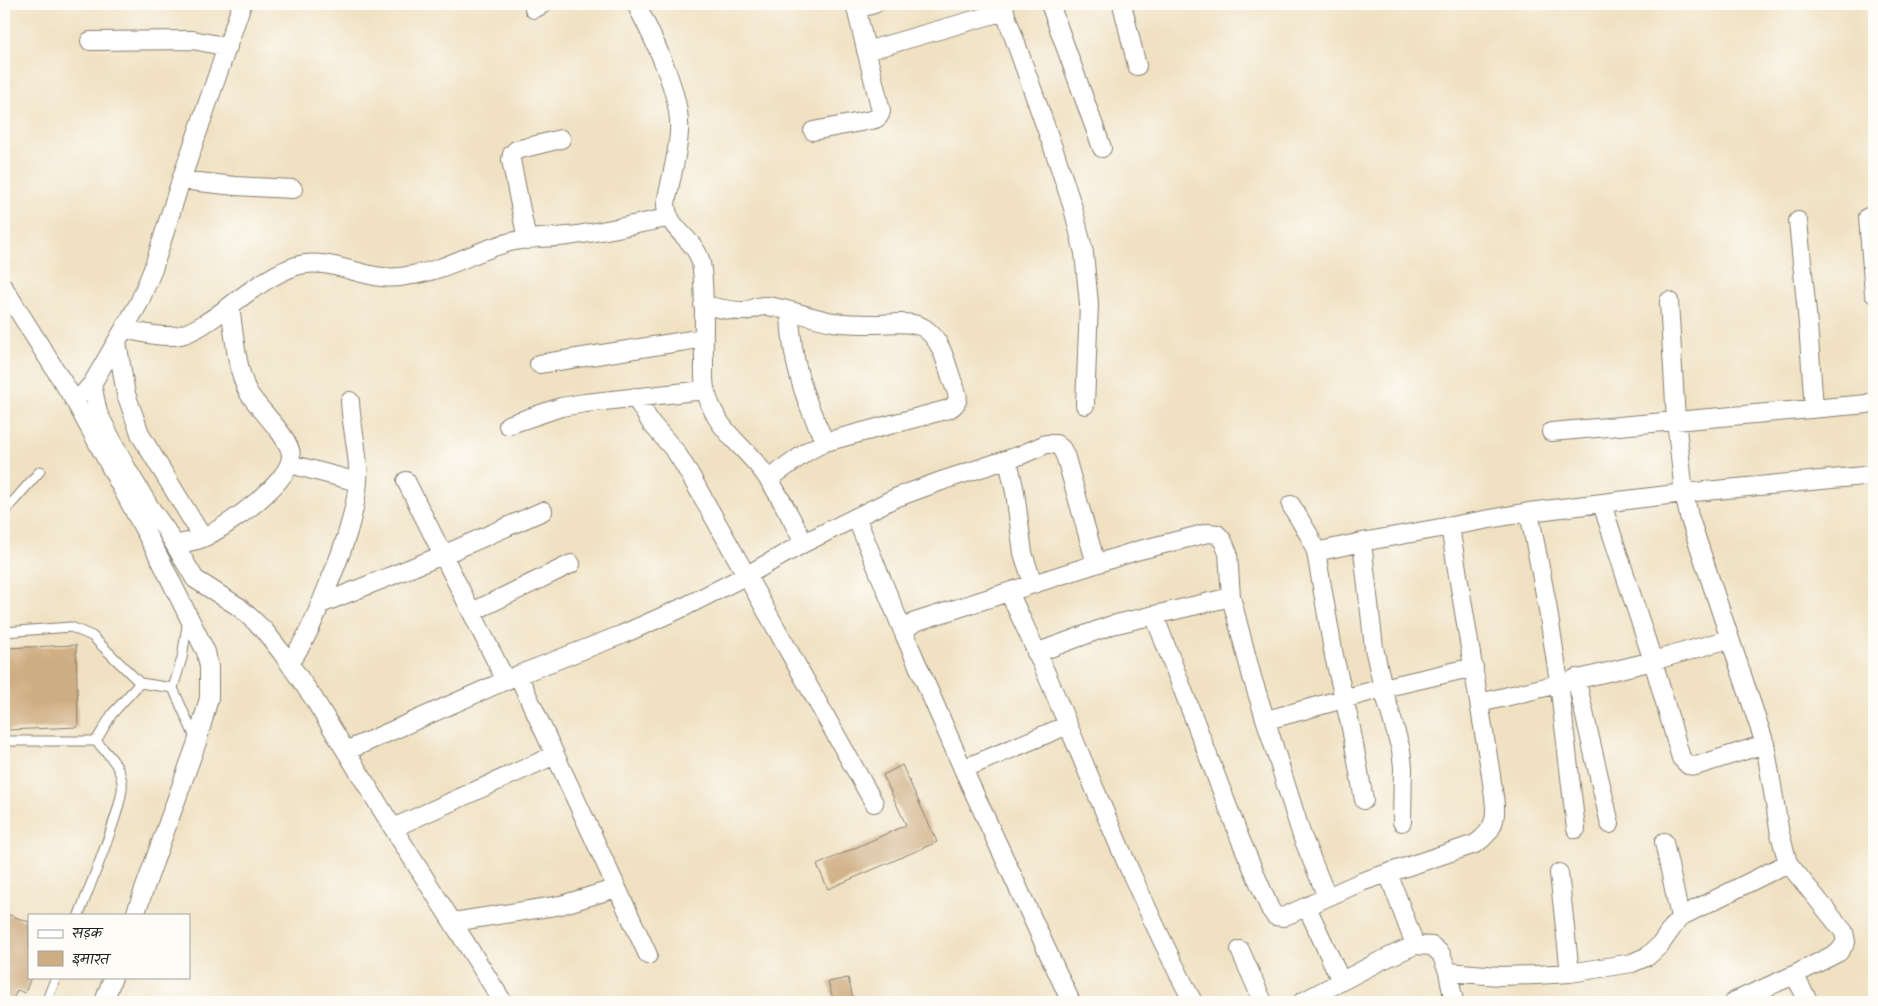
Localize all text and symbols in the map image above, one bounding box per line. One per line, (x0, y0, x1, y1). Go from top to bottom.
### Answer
legend (28, 914, 190, 978)
text: सड़क (72, 922, 104, 946)
text: इमारत (72, 948, 112, 972)

